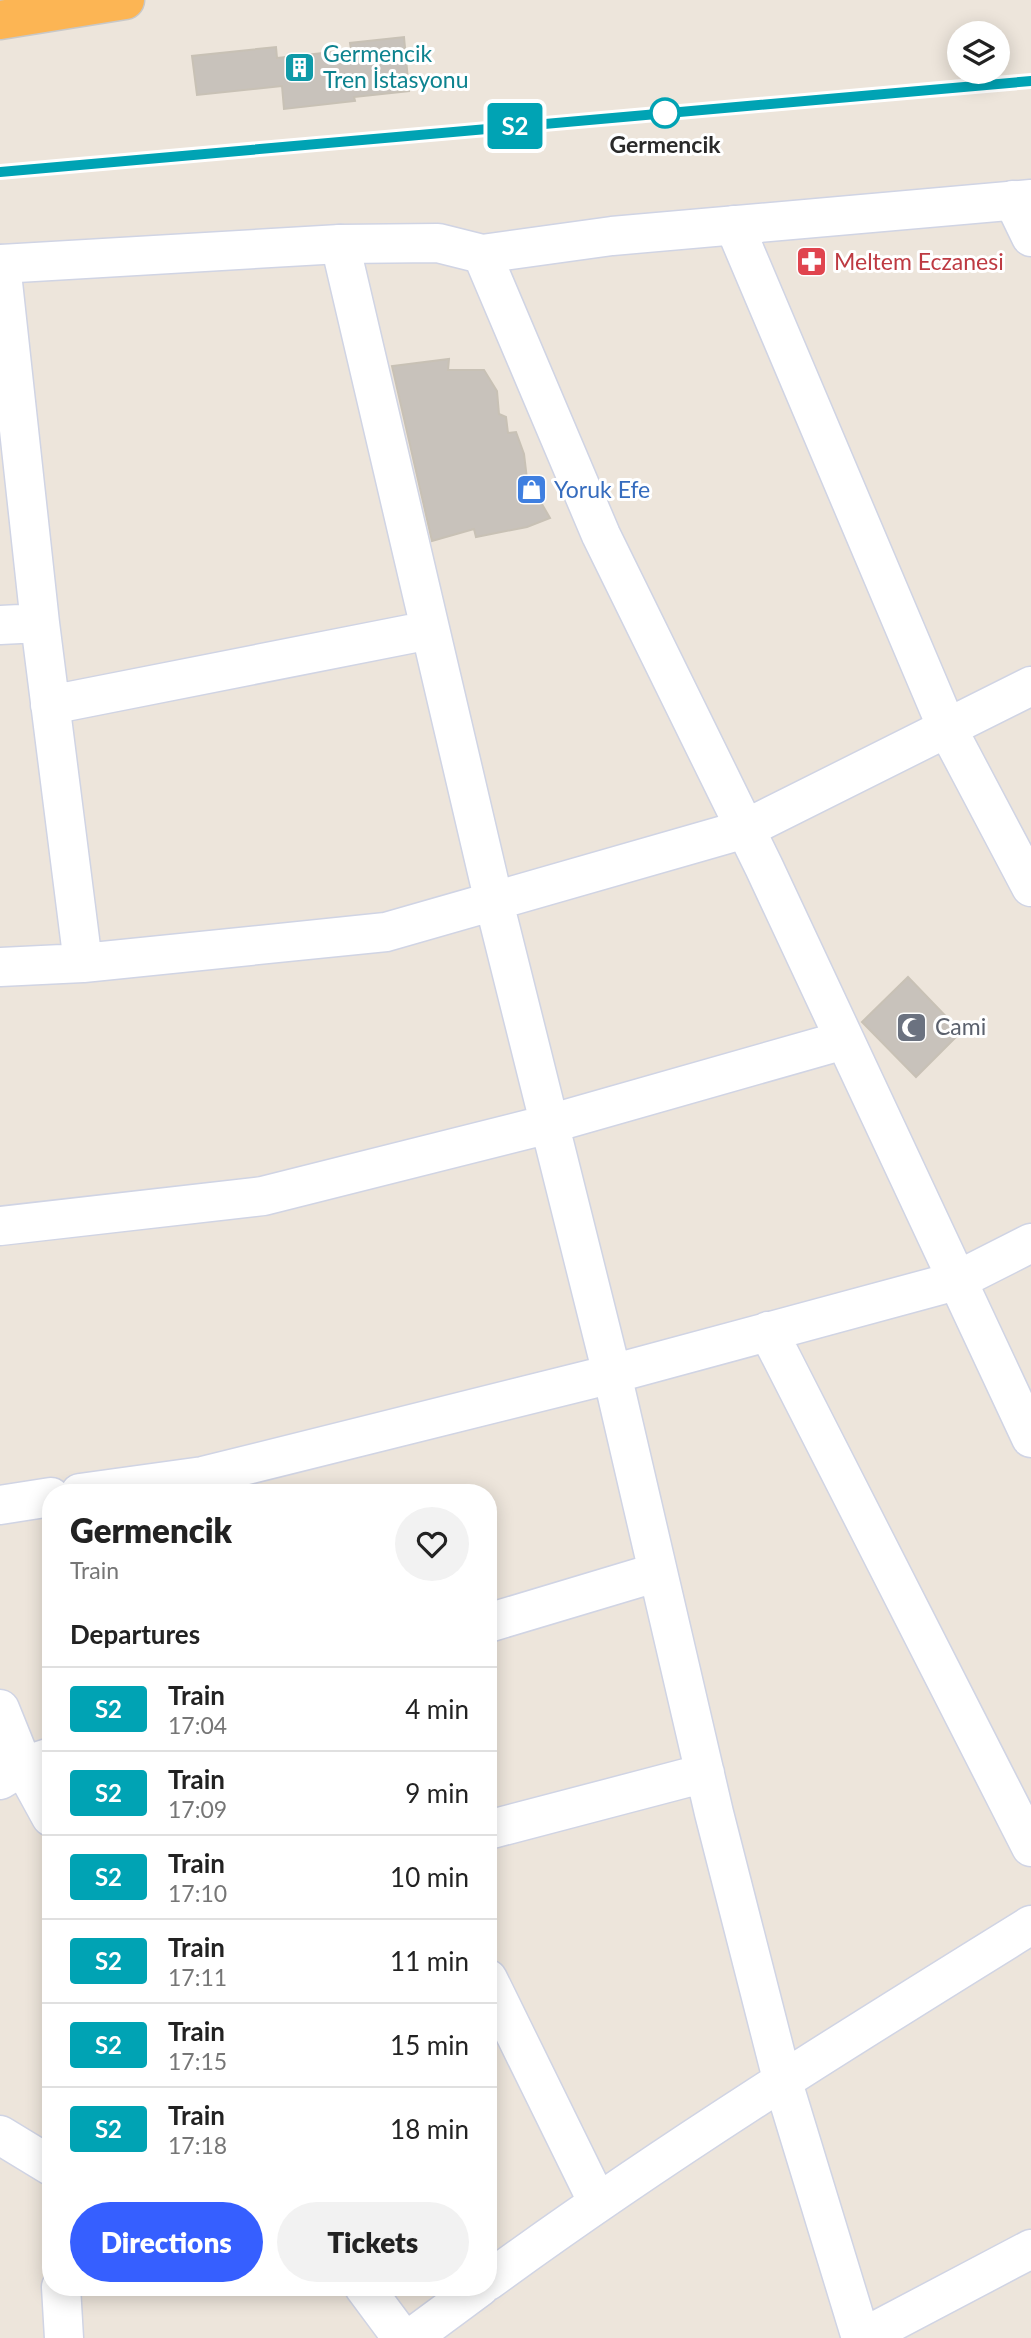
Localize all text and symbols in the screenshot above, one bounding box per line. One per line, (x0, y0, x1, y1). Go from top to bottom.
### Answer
map controls (947, 21, 1010, 84)
button: layers (947, 21, 1010, 84)
place label: Germencik Tren İstasyonu (323, 39, 469, 93)
building icon: Germencik Tren İstasyonu (283, 50, 317, 84)
marker: Germencik (650, 98, 680, 128)
line badge: S2 (484, 103, 546, 149)
text: S2 (501, 111, 529, 140)
place label: Germencik (609, 130, 721, 158)
pharmacy icon: Meltem Eczanesi (794, 245, 828, 279)
place label: Meltem Eczanesi (834, 247, 1004, 275)
shop icon: Yoruk Efe (514, 473, 548, 507)
place label: Yoruk Efe (554, 475, 650, 503)
mosque icon: Cami (895, 1010, 929, 1044)
place label: Cami (935, 1012, 986, 1040)
button: heart (395, 1507, 469, 1581)
text: Germencik (70, 1510, 232, 1550)
text: Train (70, 1556, 119, 1584)
text: Departures (70, 1618, 200, 1650)
text: Train (168, 1679, 225, 1711)
text: 4 min (405, 1693, 469, 1725)
text: S2 (95, 1694, 122, 1723)
text: 17:04 (168, 1711, 227, 1739)
text: Train (168, 1763, 225, 1795)
text: 9 min (405, 1777, 469, 1809)
text: S2 (95, 1778, 122, 1807)
text: 17:09 (168, 1795, 227, 1823)
text: Train (168, 1847, 225, 1879)
text: 10 min (390, 1861, 469, 1893)
text: S2 (95, 1862, 122, 1891)
text: 17:10 (168, 1879, 227, 1907)
text: Train (168, 1931, 225, 1963)
text: 11 min (390, 1945, 469, 1977)
text: S2 (95, 1946, 122, 1975)
text: 17:11 (168, 1963, 227, 1991)
text: Train (168, 2015, 225, 2047)
text: 15 min (390, 2029, 469, 2061)
text: S2 (95, 2030, 122, 2059)
text: 17:15 (168, 2047, 227, 2075)
text: Train (168, 2099, 225, 2131)
text: 18 min (390, 2113, 469, 2145)
text: S2 (95, 2114, 122, 2143)
text: 17:18 (168, 2131, 227, 2159)
button: Directions (70, 2202, 263, 2282)
button: Tickets (277, 2202, 469, 2282)

